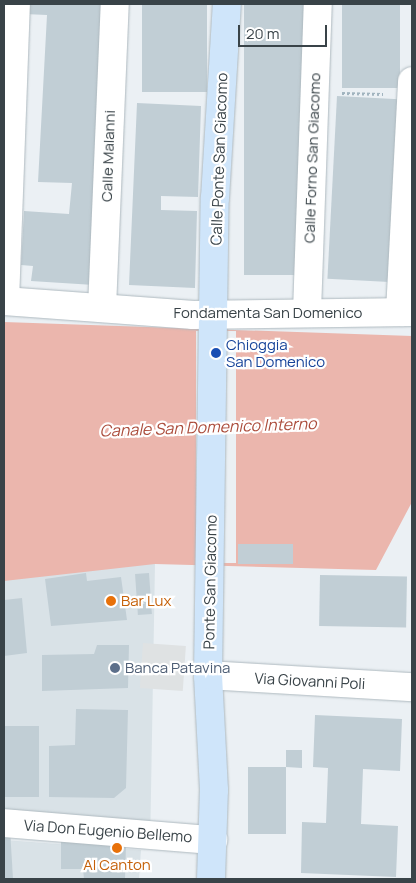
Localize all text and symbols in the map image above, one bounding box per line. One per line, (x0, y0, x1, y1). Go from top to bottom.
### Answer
scale bar (241, 15, 330, 47)
text: 20 m (246, 23, 279, 44)
street label: Calle Ponte San Giacomo (207, 72, 231, 246)
street label: Calle Forno San Giacomo (300, 72, 324, 244)
street label: Calle Malanni (97, 110, 119, 202)
street label: Fondamenta San Domenico (174, 304, 362, 322)
place label: Chioggia San Domenico (226, 335, 325, 370)
marker: Chioggia San Domenico (210, 347, 222, 359)
water label: Canale San Domenico Interno (99, 414, 317, 440)
street label: Ponte San Giacomo (200, 515, 220, 649)
place label: Bar Lux (121, 592, 171, 610)
marker: Bar Lux (105, 595, 117, 607)
place label: Banca Patavina (125, 659, 230, 677)
marker: Banca Patavina (109, 662, 121, 674)
street label: Via Giovanni Poli (254, 669, 366, 693)
street label: Via Don Eugenio Bellemo (23, 816, 193, 846)
marker: Al Canton (111, 842, 123, 854)
place label: Al Canton (83, 856, 151, 874)

